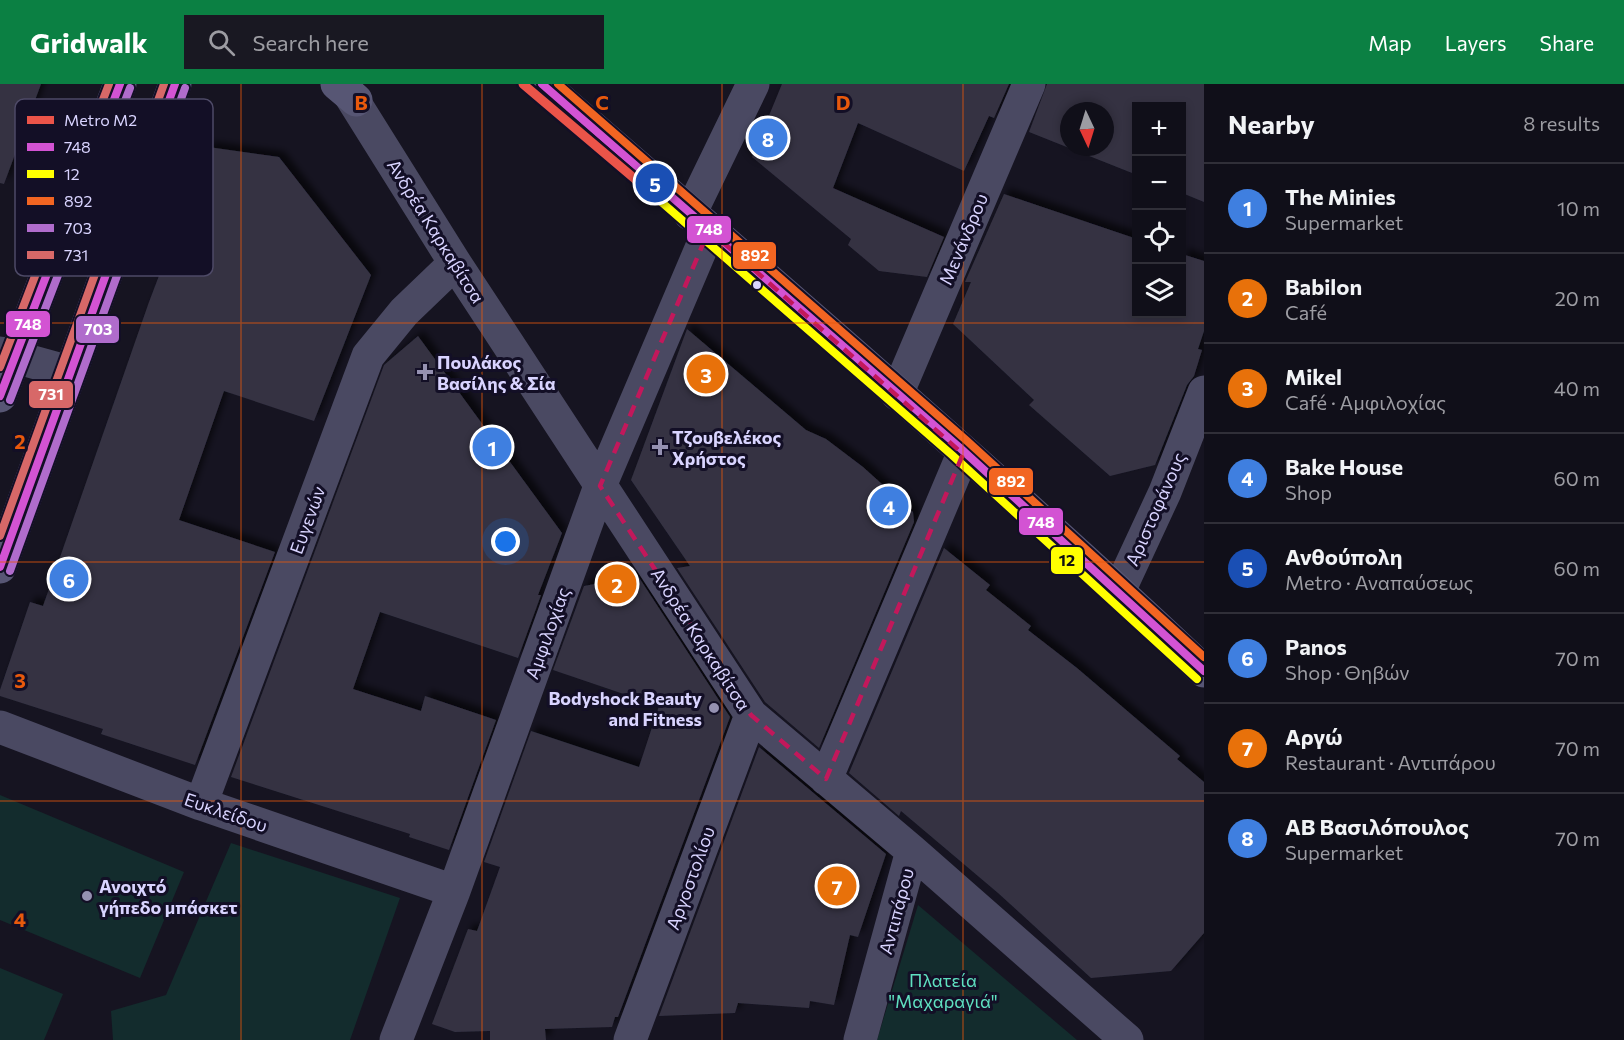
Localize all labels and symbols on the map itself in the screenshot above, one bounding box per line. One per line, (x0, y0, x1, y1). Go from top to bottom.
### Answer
text: B (354, 90, 368, 114)
text: C (595, 90, 609, 114)
text: D (836, 90, 850, 114)
legend (15, 99, 213, 276)
north arrow (1060, 102, 1114, 156)
text: Metro Μ2 (64, 110, 137, 129)
pin: 8 (748, 116, 788, 160)
text: 748 (64, 137, 91, 156)
street label: Ανδρέα Καρκαβίτσα (383, 155, 489, 307)
pin: 5 (636, 160, 674, 206)
text: 12 (64, 164, 80, 183)
street label: Μενάνδρου (934, 190, 992, 288)
text: 892 (64, 191, 92, 210)
line badge: 748 (686, 215, 732, 244)
text: 703 (64, 218, 92, 237)
text: 748 (695, 219, 723, 238)
line badge: 892 (732, 241, 777, 270)
text: 731 (64, 245, 88, 264)
text: 892 (741, 245, 769, 264)
unlabelled marker (751, 279, 763, 291)
line badge: 748 (5, 310, 51, 338)
text: 748 (14, 314, 42, 333)
line badge: 703 (75, 315, 120, 344)
text: 703 (84, 319, 112, 338)
place label: Πουλάκος Βασίλης & Σία (437, 351, 556, 394)
pin: 3 (686, 352, 726, 396)
marker: Πουλάκος Βασίλης & Σία (418, 365, 432, 379)
line badge: 731 (28, 380, 74, 409)
text: 731 (38, 384, 64, 403)
pin: 1 (472, 424, 512, 470)
place label: Τζουβελέκος Χρήστος (672, 426, 781, 469)
text: 2 (14, 429, 26, 453)
marker: Τζουβελέκος Χρήστος (653, 440, 667, 454)
street label: Αριστοφάνους (1120, 449, 1190, 569)
line badge: 892 (988, 467, 1034, 496)
text: 892 (997, 471, 1025, 490)
street label: Ευγενών (285, 483, 329, 557)
pin: 4 (870, 484, 908, 528)
line badge: 748 (1018, 507, 1064, 536)
text: 748 (1027, 512, 1055, 531)
your location (491, 527, 520, 556)
line badge: 12 (1050, 546, 1084, 575)
text: 12 (1059, 550, 1075, 569)
pin: 6 (50, 556, 88, 602)
pin: 2 (598, 562, 636, 606)
street label: Ανδρέα Καρκαβίτσα (647, 564, 755, 714)
street label: Αμφιλοχίας (520, 584, 574, 682)
text: 3 (14, 668, 26, 692)
place label: Bodyshock Beauty and Fitness (548, 687, 702, 730)
marker: Bodyshock Beauty and Fitness (707, 701, 721, 715)
street label: Ευκλείδου (182, 788, 270, 836)
street label: Αργοστολίου (661, 823, 719, 933)
pin: 7 (818, 864, 856, 908)
street label: Αντιπάρου (874, 865, 918, 957)
place label: Ανοιχτό γήπεδο μπάσκετ (99, 875, 238, 918)
marker: Ανοιχτό γήπεδο μπάσκετ (80, 889, 94, 903)
text: 4 (14, 907, 26, 931)
park label: Πλατεία "Μαχαραγιά" (888, 969, 998, 1012)

